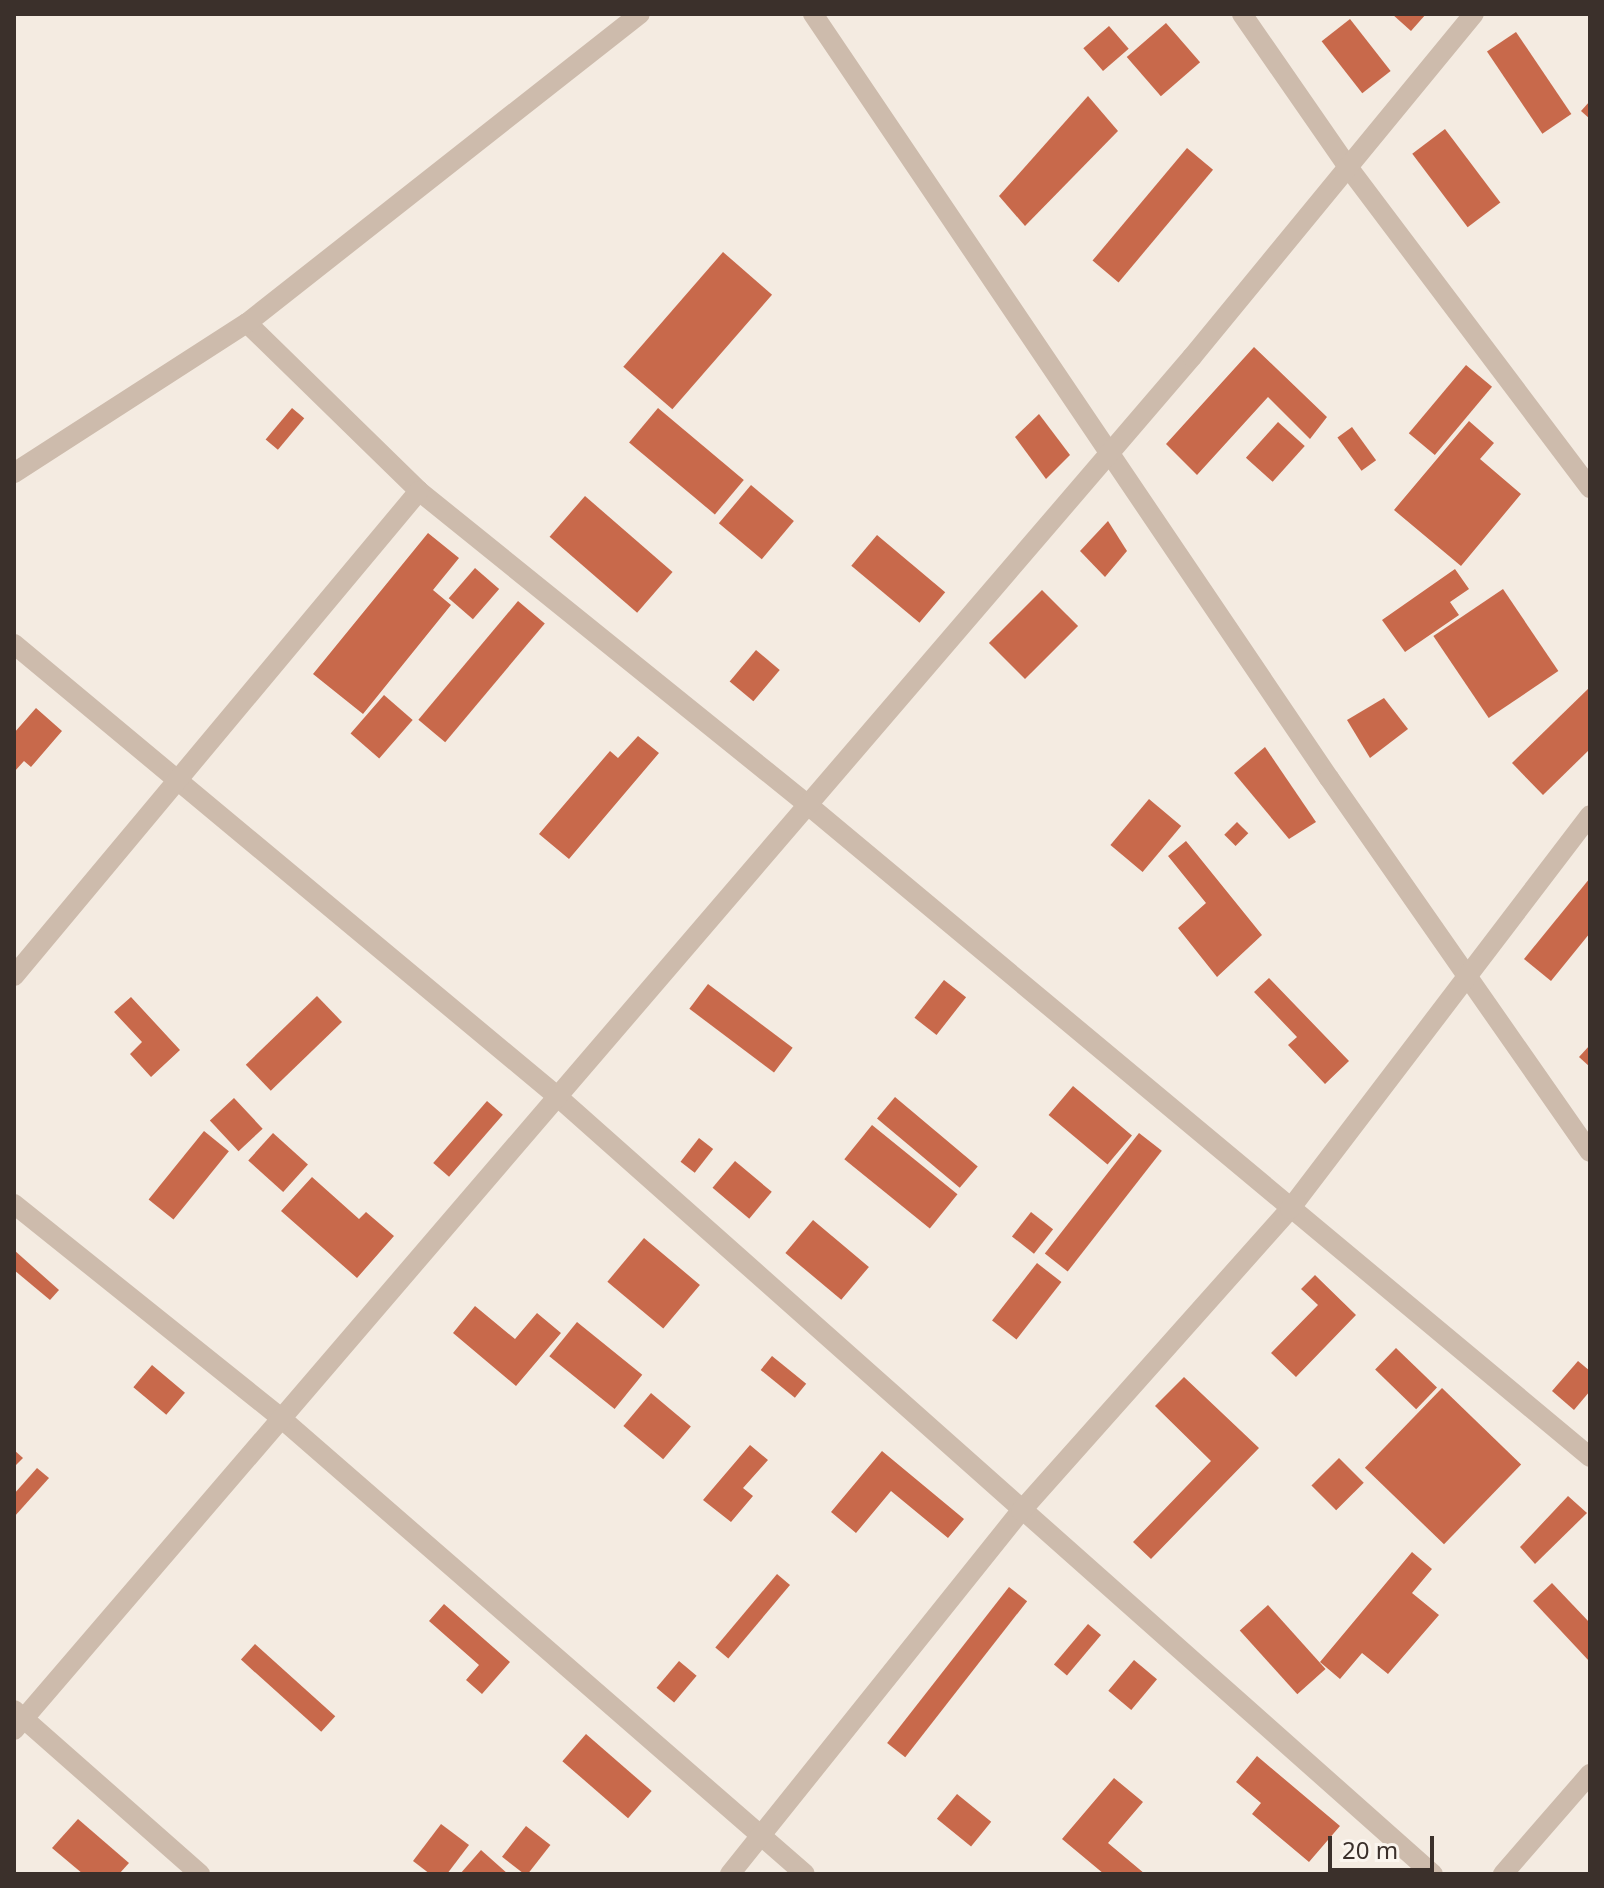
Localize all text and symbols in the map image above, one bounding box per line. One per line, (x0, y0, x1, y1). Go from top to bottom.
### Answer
scale bar (1332, 1820, 1438, 1870)
text: 20 m (1342, 1833, 1398, 1866)

